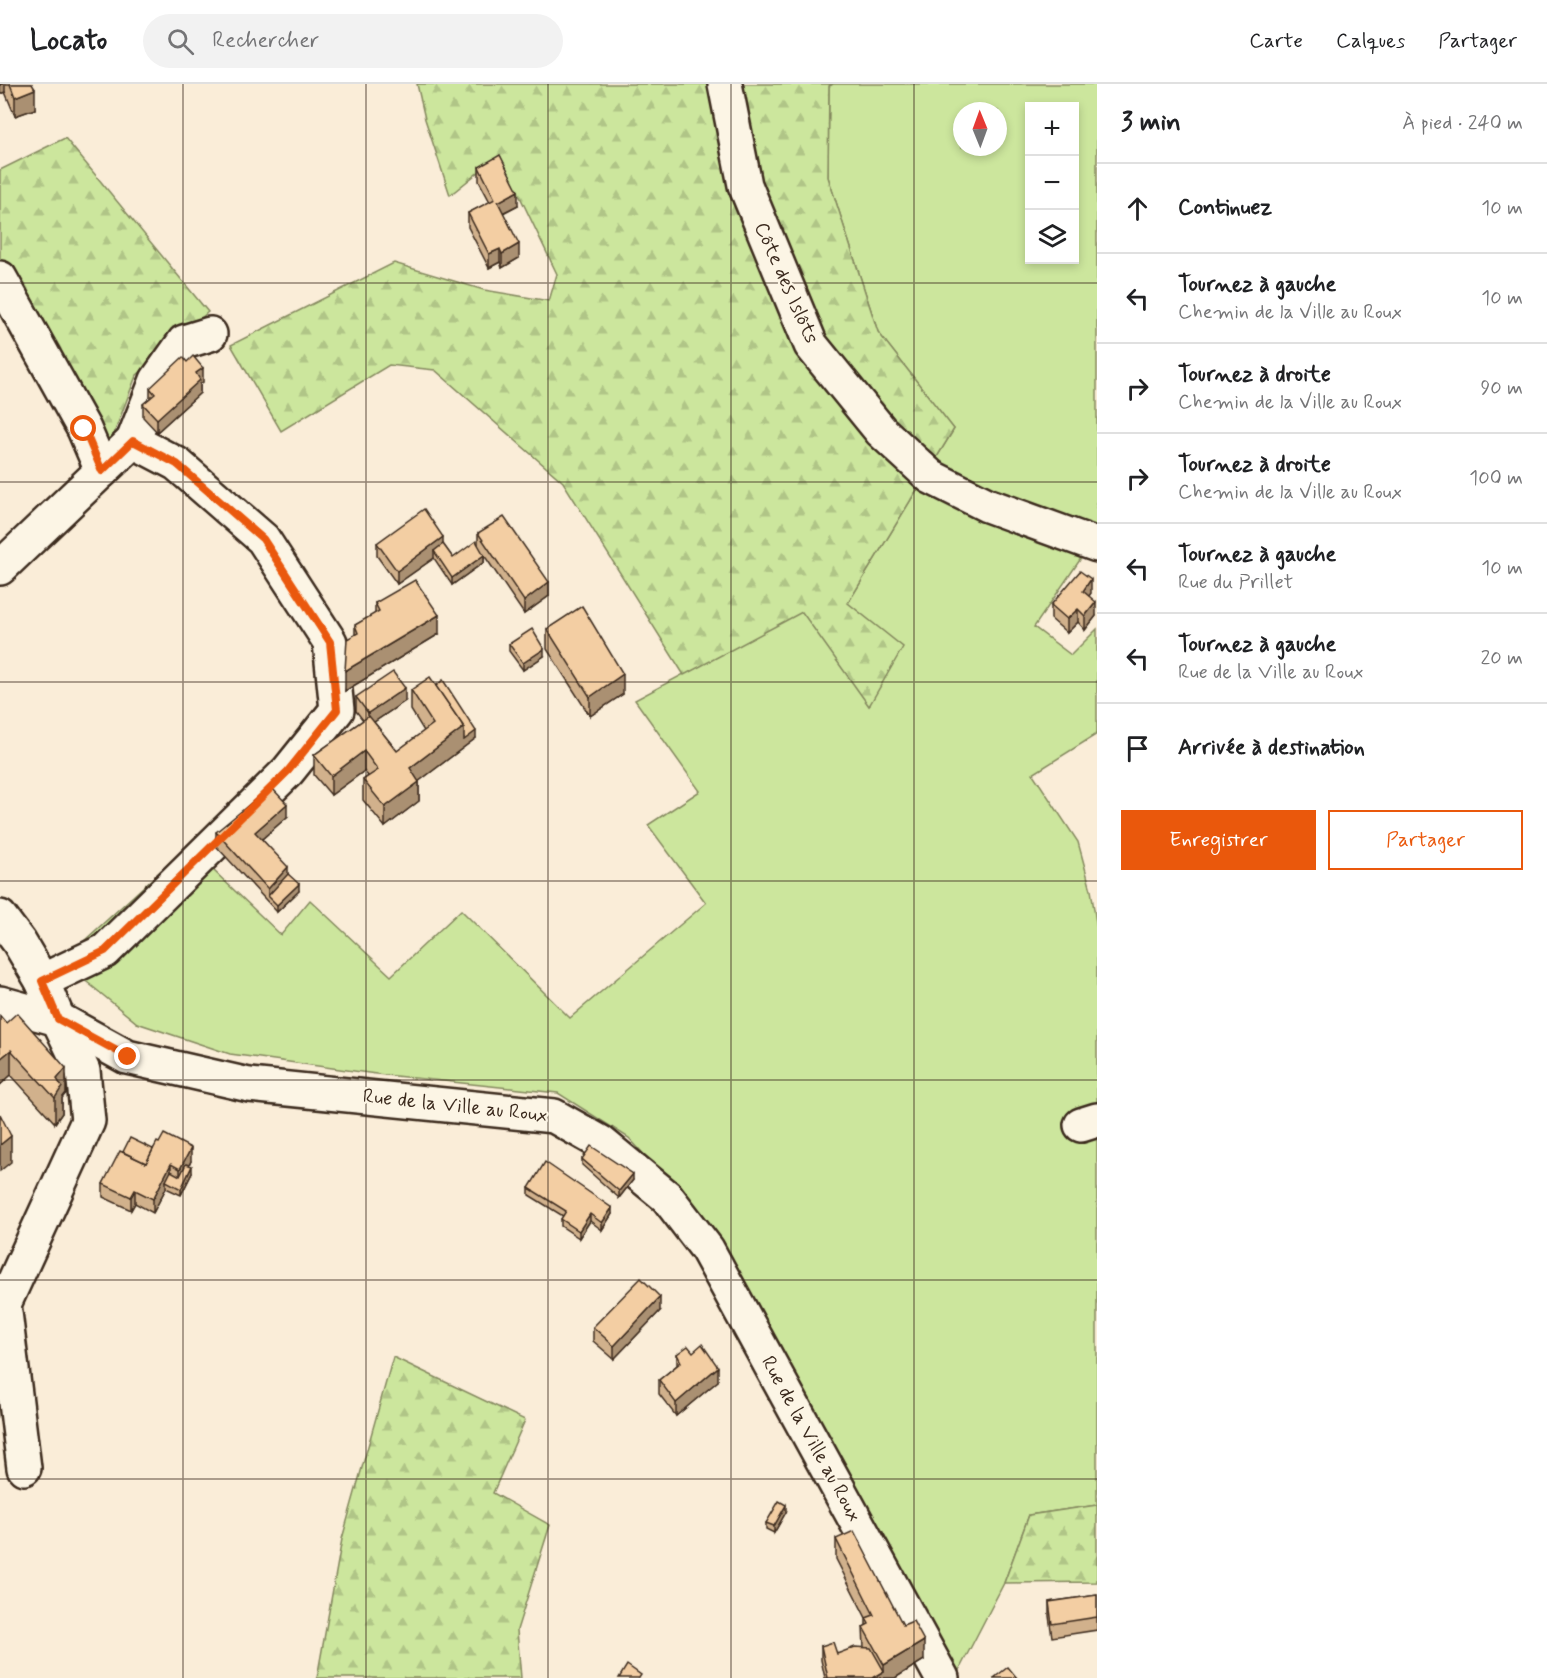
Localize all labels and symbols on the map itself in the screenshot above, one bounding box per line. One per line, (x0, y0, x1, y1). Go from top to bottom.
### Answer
north arrow (953, 102, 1007, 156)
street label: Côte des Islôts (747, 218, 825, 348)
route start (70, 415, 96, 441)
route end (114, 1043, 140, 1069)
street label: Rue de la Ville au Roux (361, 1083, 549, 1129)
street label: Rue de la Ville au Roux (754, 1351, 868, 1527)

